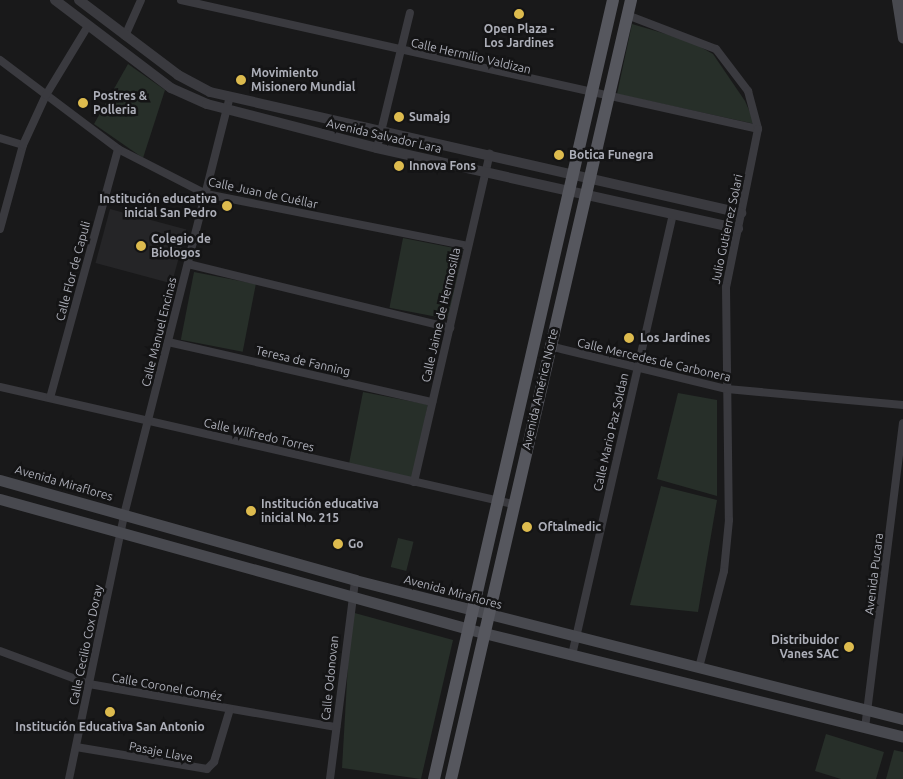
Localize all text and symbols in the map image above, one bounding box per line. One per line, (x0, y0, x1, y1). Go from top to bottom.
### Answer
marker: Open Plaza - Los Jardines (513, 8, 525, 20)
place label: Open Plaza - Los Jardines (484, 22, 554, 50)
street label: Calle Hermilio Valdizan (409, 35, 533, 77)
place label: Movimiento Misionero Mundial (251, 66, 355, 94)
marker: Movimiento Misionero Mundial (235, 74, 247, 86)
place label: Postres & Polleria (93, 89, 147, 117)
marker: Postres & Polleria (77, 97, 89, 109)
place label: Sumajg (409, 110, 450, 124)
marker: Sumajg (393, 111, 405, 123)
street label: Avenida Salvador Lara (325, 116, 443, 156)
place label: Botica Funegra (569, 148, 654, 162)
marker: Botica Funegra (553, 149, 565, 161)
place label: Innova Fons (409, 159, 476, 173)
marker: Innova Fons (393, 160, 405, 172)
street label: Julio Gutierrez Solari (708, 173, 746, 285)
street label: Calle Juan de Cuéllar (207, 174, 319, 212)
place label: Institución educativa inicial San Pedro (99, 192, 217, 220)
marker: Institución educativa inicial San Pedro (221, 200, 233, 212)
street label: Calle Flor de Capuli (53, 219, 93, 323)
place label: Colegio de Biologos (151, 232, 211, 260)
marker: Colegio de Biologos (135, 240, 147, 252)
street label: Calle Jaime de Hermosilla (418, 246, 464, 384)
street label: Calle Manuel Encinas (138, 276, 180, 388)
street label: Avenida América Norte (519, 327, 561, 451)
marker: Los Jardines (622, 331, 636, 345)
place label: Los Jardines (640, 331, 710, 345)
street label: Calle Mercedes de Carbonera (576, 335, 732, 385)
street label: Teresa de Fanning (254, 343, 352, 379)
street label: Calle Mario Paz Soldan (590, 371, 632, 493)
street label: Calle Wilfredo Torres (202, 415, 316, 455)
street label: Avenida Miraflores (13, 462, 115, 504)
place label: Institución educativa inicial No. 215 (261, 497, 379, 525)
marker: Institución educativa inicial No. 215 (245, 505, 257, 517)
marker: Oftalmedic (520, 520, 534, 534)
place label: Oftalmedic (538, 520, 601, 534)
street label: Avenida Pucara (862, 532, 886, 616)
place label: Go (348, 537, 364, 551)
marker: Go (332, 538, 344, 550)
street label: Avenida Miraflores (402, 572, 504, 612)
street label: Calle Cecilio Cox Doray (66, 584, 106, 706)
place label: Distribuidor Vanes SAC (771, 633, 839, 661)
street label: Calle Odonovan (318, 635, 342, 721)
marker: Distribuidor Vanes SAC (843, 641, 855, 653)
street label: Calle Coronel Goméz (111, 670, 223, 704)
marker: Institución Educativa San Antonio (104, 706, 116, 718)
place label: Institución Educativa San Antonio (15, 720, 205, 734)
street label: Pasaje Llave (128, 739, 194, 765)

